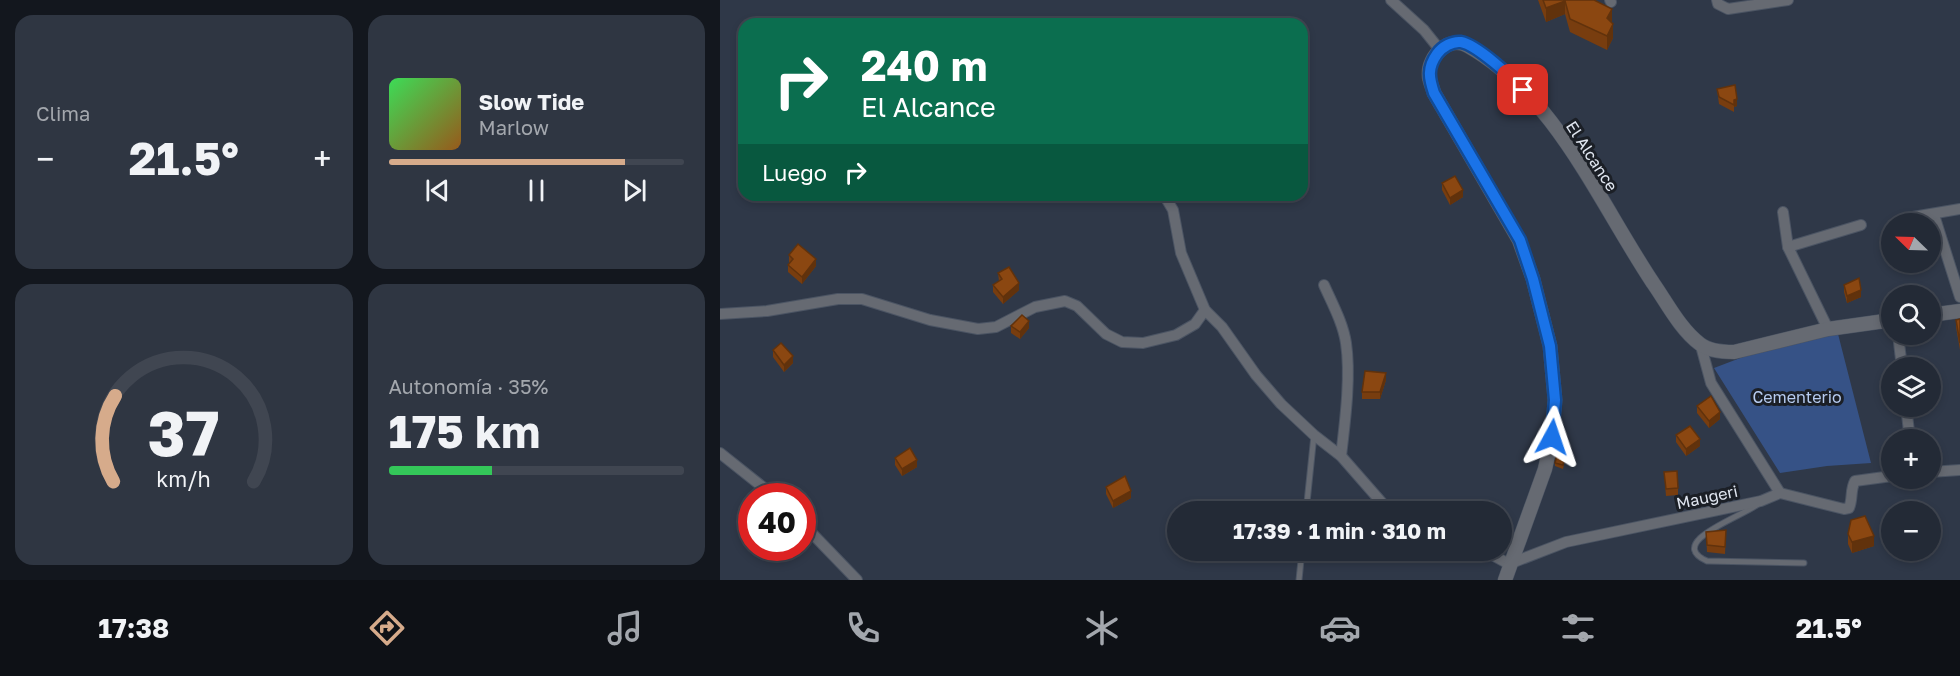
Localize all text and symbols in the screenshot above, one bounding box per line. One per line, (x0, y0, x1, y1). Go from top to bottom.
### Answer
text: 240 m (861, 40, 987, 90)
icon: right (762, 42, 840, 120)
pin (1497, 64, 1548, 115)
icon: arrive (1506, 73, 1539, 106)
text: Slow Tide (479, 88, 584, 115)
text: El Alcance (861, 91, 996, 123)
text: Clima (36, 101, 90, 125)
text: Marlow (479, 115, 549, 139)
street label: El Alcance (1562, 117, 1622, 195)
text: 21.5° (129, 131, 239, 185)
text: − (36, 139, 54, 178)
text: + (313, 139, 332, 178)
icon: right (839, 156, 872, 189)
text: Luego (762, 159, 827, 186)
icon: previous (421, 174, 454, 207)
icon: pause (520, 174, 553, 207)
icon: next (618, 174, 651, 207)
north arrow (1881, 213, 1941, 273)
map controls (1881, 213, 1941, 561)
button: search (1881, 285, 1941, 345)
button: layers (1881, 357, 1941, 417)
text: Autonomía · 35% (389, 374, 548, 398)
park label: Cementerio (1752, 387, 1842, 407)
text: 37 (148, 395, 220, 470)
text: 175 km (389, 404, 540, 458)
position arrow (1520, 405, 1584, 469)
button: + (1881, 429, 1941, 489)
text: km/h (156, 466, 211, 492)
street label: Maugeri (1675, 481, 1739, 513)
speed limit sign: 40 (738, 483, 816, 561)
button: − (1881, 501, 1941, 561)
text: 17:39 · 1 min · 310 m (1233, 517, 1446, 544)
icon: directions (366, 607, 408, 649)
icon: music (604, 607, 646, 649)
icon: phone (842, 607, 884, 649)
icon: climate (1081, 607, 1123, 649)
icon: car (1319, 607, 1361, 649)
icon: filters (1557, 607, 1599, 649)
text: 17:38 (98, 612, 169, 644)
text: 21.5° (1796, 612, 1862, 644)

